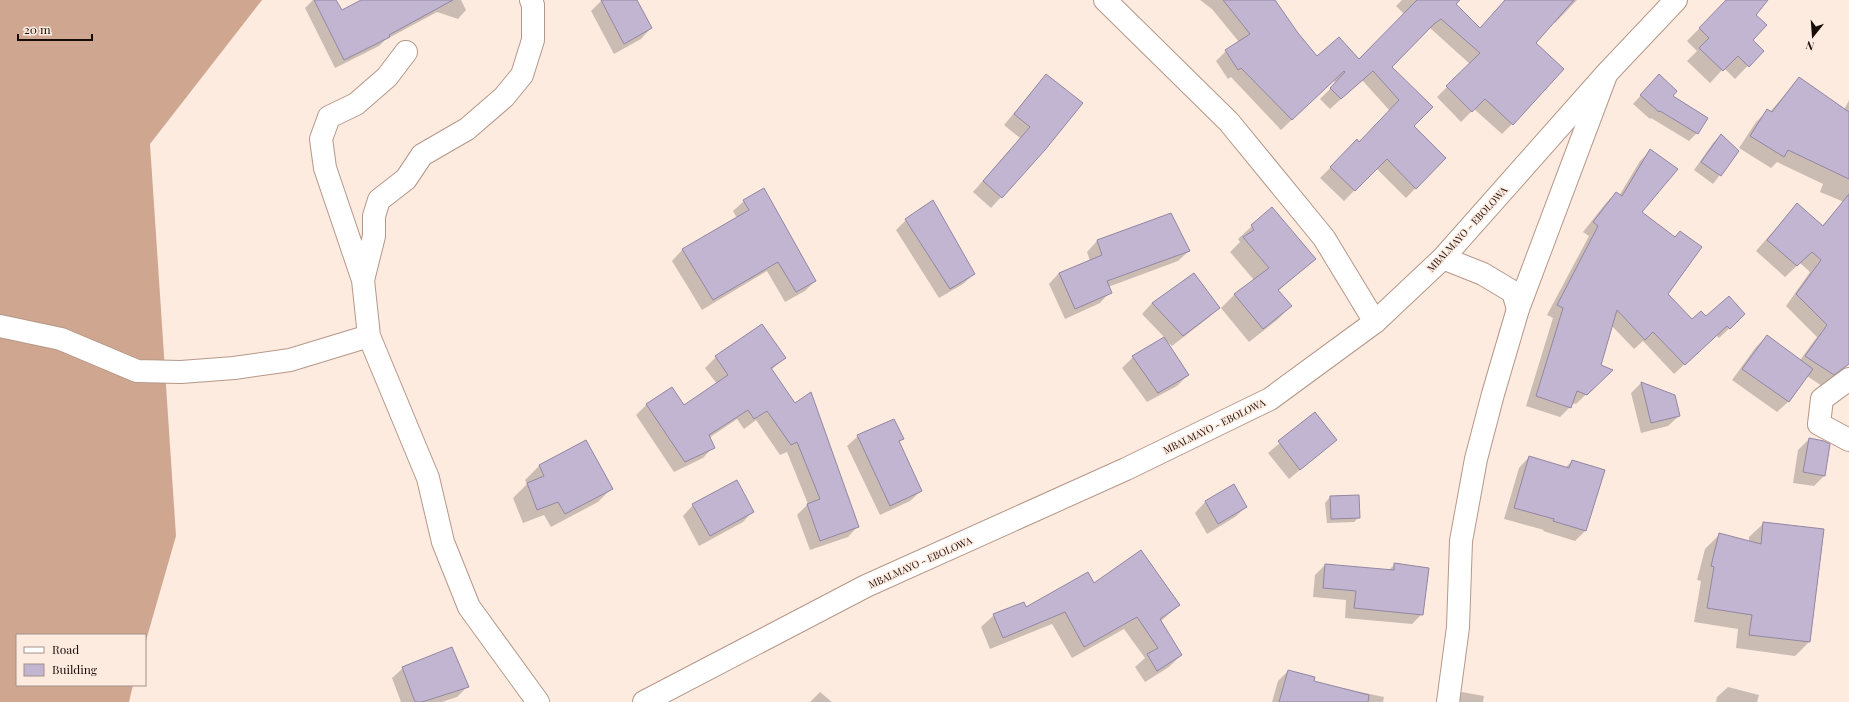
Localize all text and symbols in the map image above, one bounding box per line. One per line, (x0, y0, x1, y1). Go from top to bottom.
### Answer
scale bar (18, 16, 92, 42)
north arrow (1793, 16, 1833, 56)
text: 20 m (24, 21, 51, 37)
text: N (1804, 38, 1816, 54)
street label: MBALMAYO - EBOLOWA (1424, 183, 1511, 275)
street label: MBALMAYO - EBOLOWA (1161, 395, 1268, 457)
street label: MBALMAYO - EBOLOWA (866, 533, 975, 591)
legend (16, 634, 146, 686)
text: Road (52, 641, 79, 657)
text: Building (52, 661, 98, 677)

